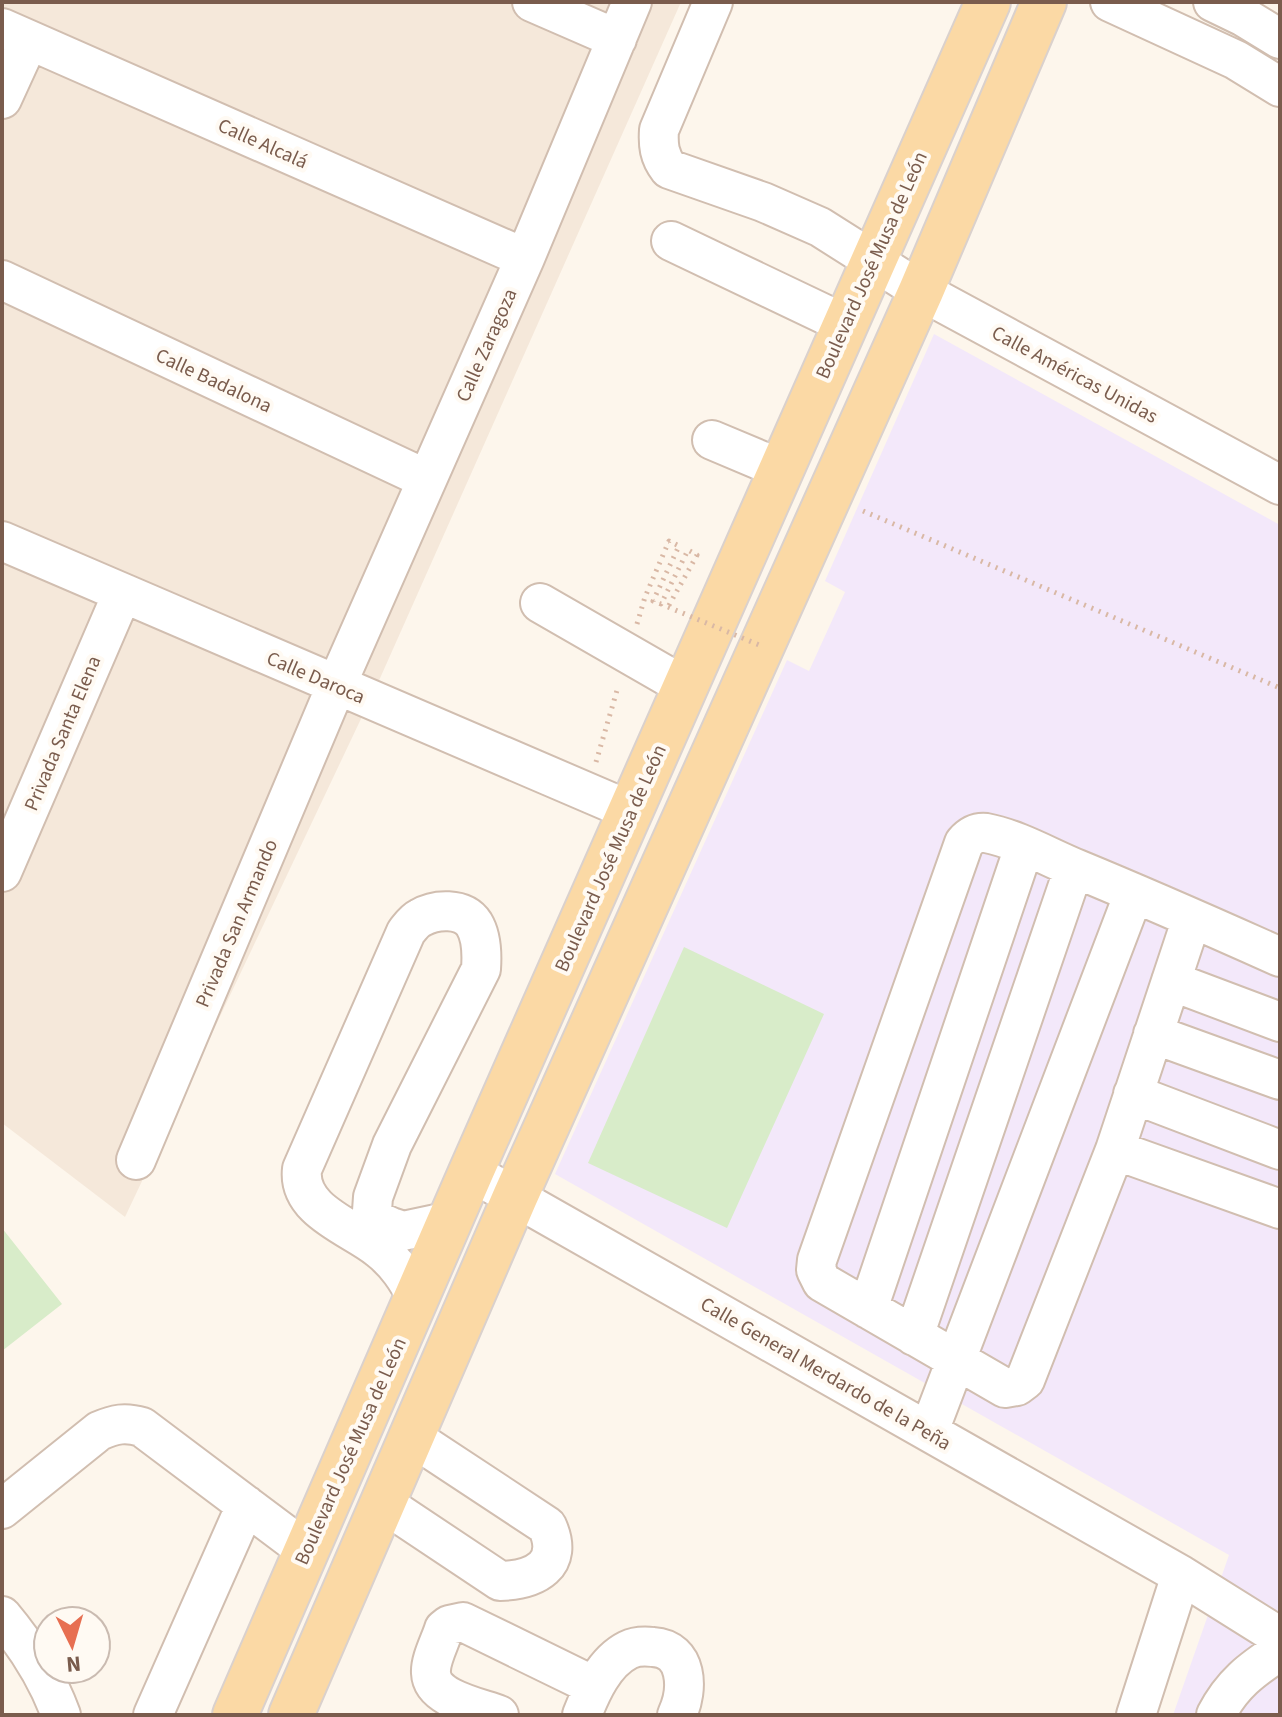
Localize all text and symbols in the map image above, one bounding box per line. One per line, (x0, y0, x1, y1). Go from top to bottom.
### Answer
street label: Calle Alcalá (213, 112, 312, 176)
street label: Boulevard José Musa de León (809, 147, 935, 384)
street label: Calle Zaragoza (449, 284, 524, 407)
street label: Calle Américas Unidas (986, 319, 1163, 431)
street label: Calle Badalona (151, 342, 276, 420)
street label: Calle Daroca (262, 645, 369, 711)
street label: Privada Santa Elena (18, 651, 108, 815)
street label: Boulevard José Musa de León (548, 740, 674, 977)
street label: Privada San Armando (189, 835, 285, 1012)
street label: Calle General Merdardo de la Peña (695, 1290, 956, 1457)
street label: Boulevard José Musa de León (288, 1333, 414, 1570)
north arrow (32, 1605, 112, 1685)
text: N (65, 1647, 82, 1681)

